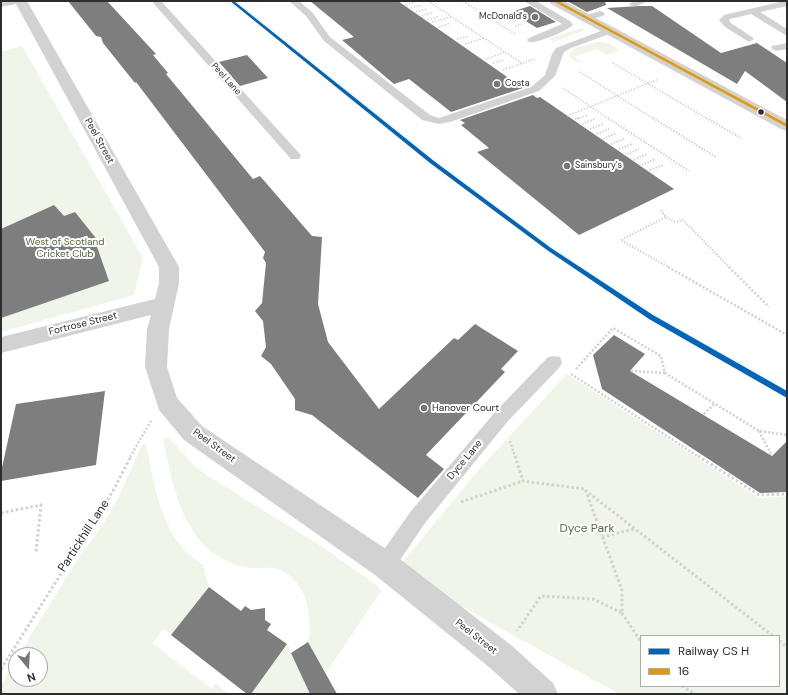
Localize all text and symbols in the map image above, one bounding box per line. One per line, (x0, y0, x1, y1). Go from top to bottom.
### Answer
place label: McDonald's (479, 12, 527, 22)
marker: McDonald's (530, 12, 540, 22)
street label: Peel Lane (209, 61, 243, 97)
marker: Costa (492, 79, 502, 89)
place label: Costa (505, 79, 530, 89)
unlabelled marker (756, 107, 766, 117)
street label: Peel Street (82, 116, 116, 166)
marker: Sainsbury's (562, 161, 572, 171)
place label: Sainsbury's (575, 161, 622, 171)
park label: West of Scotland Cricket Club (25, 236, 105, 260)
street label: Fortrose Street (48, 310, 118, 338)
place label: Hanover Court (432, 402, 499, 414)
marker: Hanover Court (419, 403, 429, 413)
street label: Peel Street (190, 426, 238, 466)
street label: Dyce Lane (445, 438, 485, 482)
street label: Partickhill Lane (55, 497, 113, 575)
park label: Dyce Park (560, 522, 614, 536)
street label: Peel Street (453, 617, 499, 657)
legend (640, 635, 780, 687)
text: Railway CS H (678, 643, 749, 659)
north arrow (8, 647, 48, 687)
text: 16 (678, 663, 689, 679)
text: N (25, 670, 37, 685)

